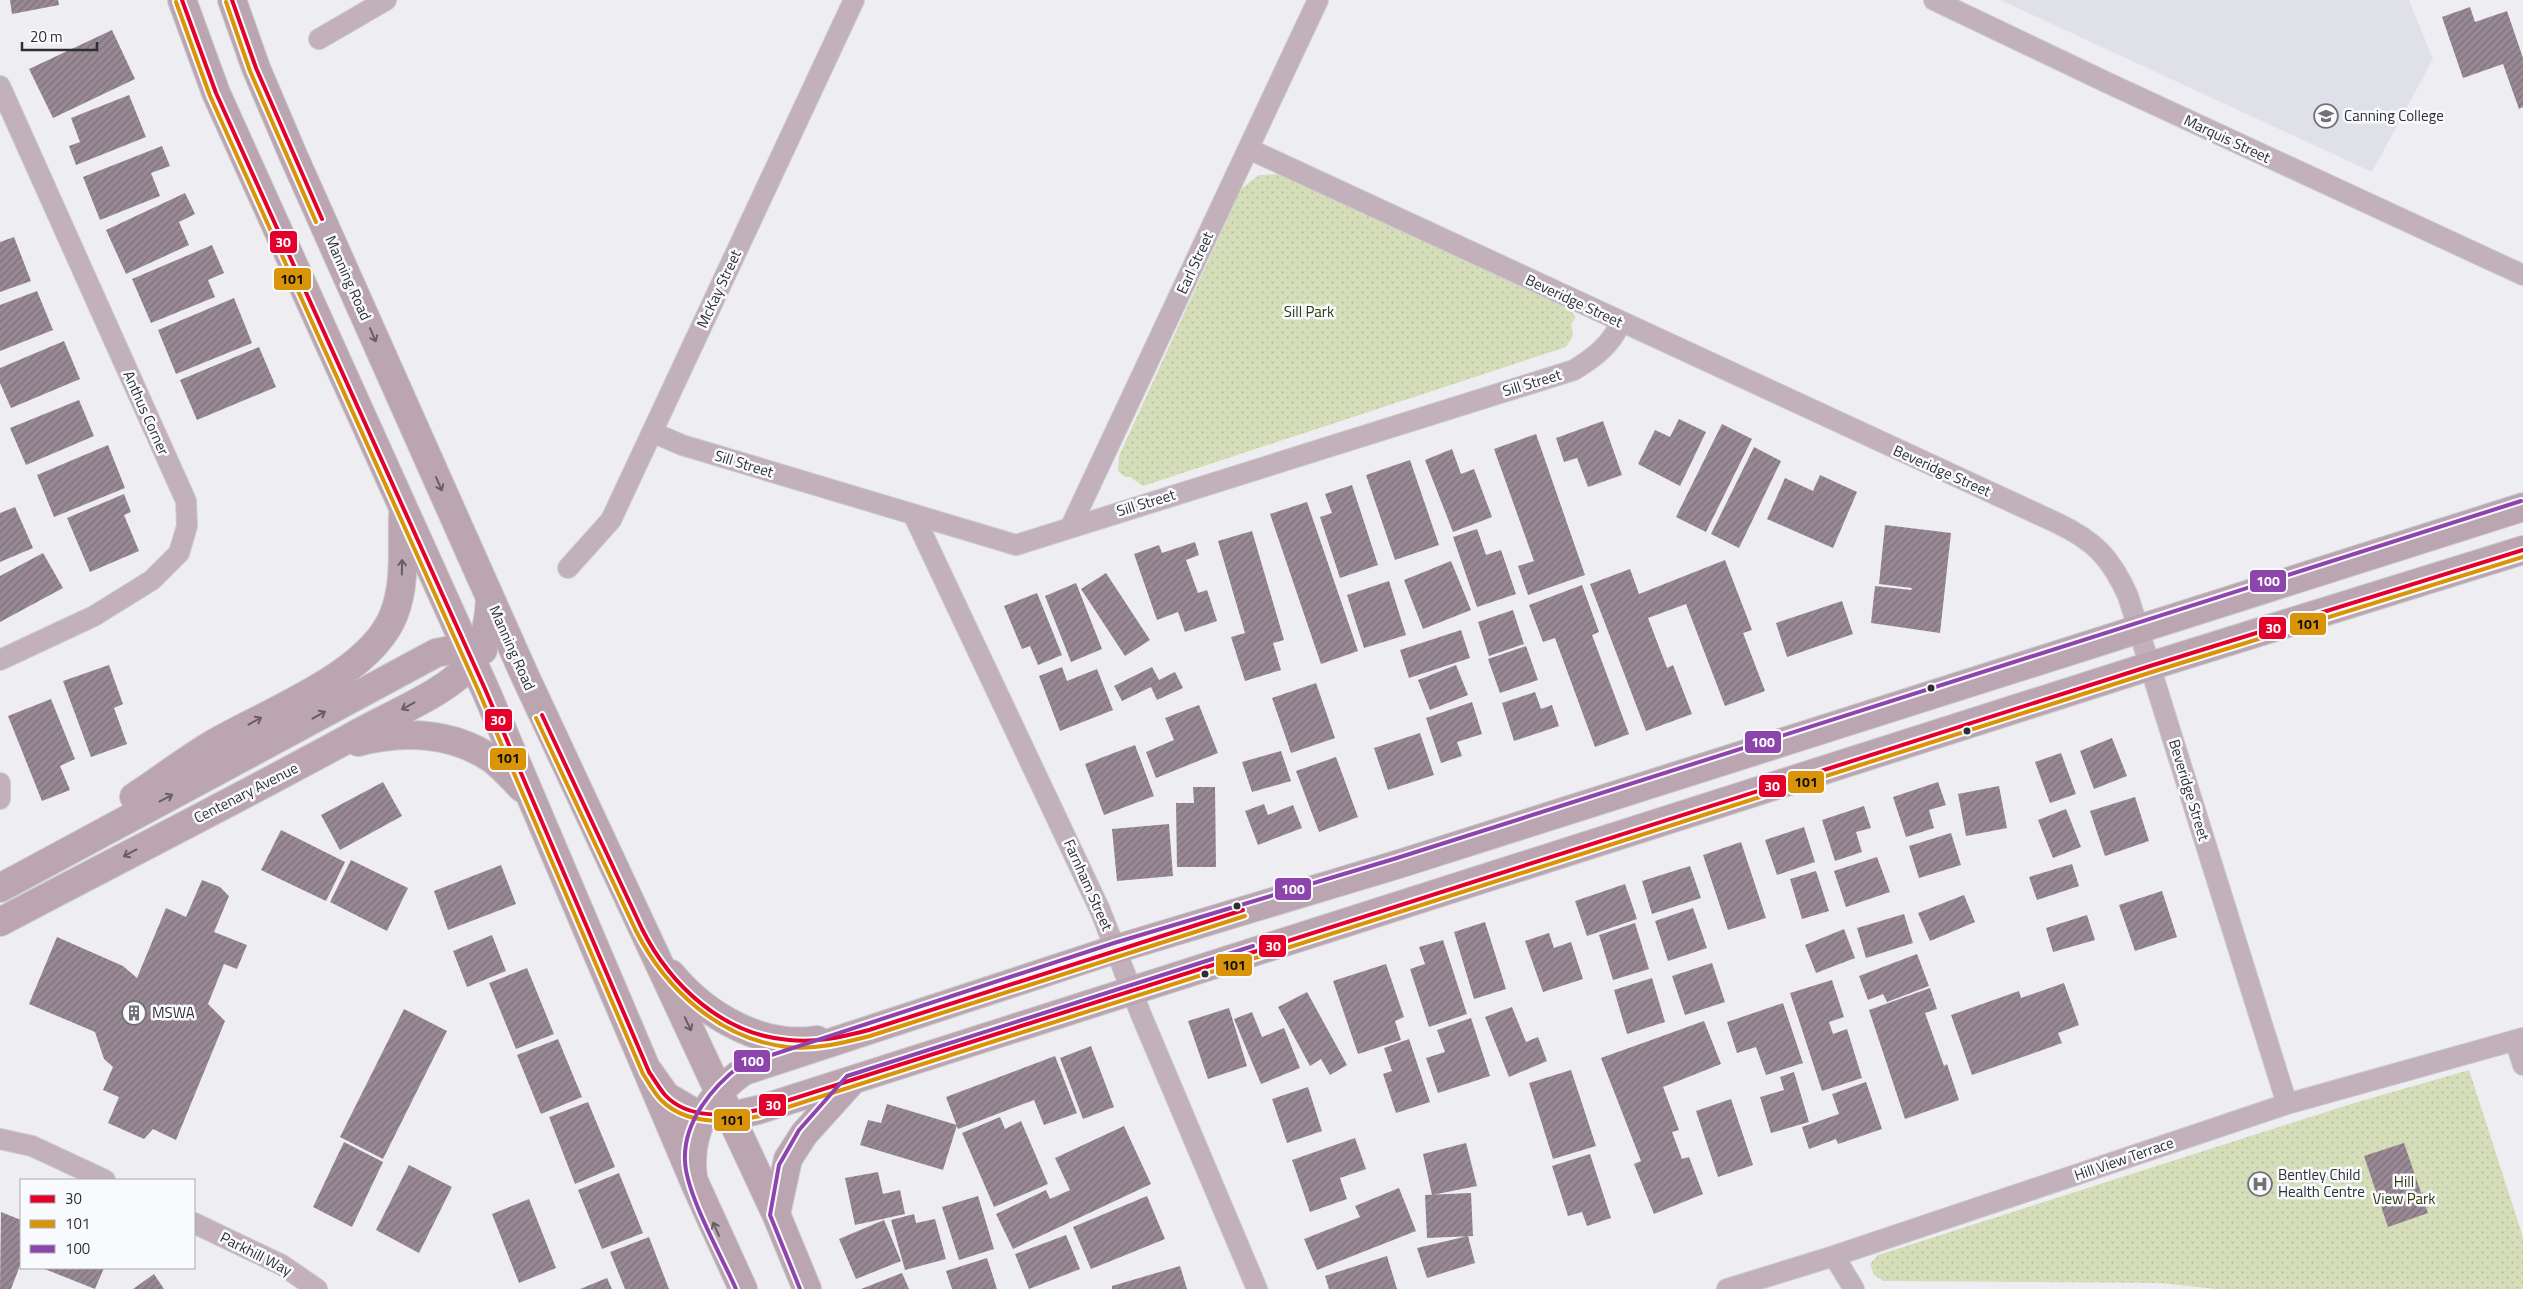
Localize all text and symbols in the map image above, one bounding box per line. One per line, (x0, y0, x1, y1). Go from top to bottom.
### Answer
scale bar (22, 20, 98, 52)
text: 20 m (30, 25, 63, 48)
school or university icon: Canning College (2313, 103, 2339, 129)
place label: Canning College (2344, 104, 2444, 127)
street label: Marquis Street (2180, 108, 2275, 169)
street label: Earl Street (1170, 227, 1219, 298)
line badge: 30 (269, 230, 298, 254)
text: 30 (275, 231, 291, 252)
street label: Manning Road (319, 232, 377, 324)
street label: McKay Street (690, 245, 747, 332)
line badge: 101 (273, 267, 312, 291)
text: 101 (280, 268, 304, 289)
street label: Beveridge Street (1522, 268, 1627, 333)
park label: Sill Park (1284, 300, 1334, 323)
one-way arrow (369, 327, 379, 342)
street label: Sill Street (1500, 362, 1565, 402)
street label: Anthus Corner (118, 367, 175, 459)
street label: Beveridge Street (1890, 439, 1996, 503)
street label: Sill Street (712, 444, 777, 484)
one-way arrow (435, 476, 445, 491)
street label: Sill Street (1114, 482, 1179, 522)
one-way arrow (397, 559, 407, 575)
line badge: 100 (2249, 569, 2287, 593)
text: 100 (2256, 570, 2280, 591)
street label: Manning Road (483, 602, 541, 694)
line badge: 101 (2289, 612, 2327, 636)
text: 101 (2296, 613, 2320, 634)
line badge: 30 (2258, 616, 2287, 640)
text: 30 (2265, 617, 2281, 638)
unlabelled marker (1926, 683, 1936, 693)
one-way arrow (400, 701, 415, 711)
line badge: 30 (484, 708, 513, 732)
text: 30 (490, 709, 506, 730)
one-way arrow (311, 710, 326, 720)
one-way arrow (247, 716, 262, 725)
unlabelled marker (1962, 726, 1972, 736)
line badge: 100 (1744, 730, 1782, 754)
text: 100 (1751, 731, 1775, 752)
street label: Beveridge Street (2163, 736, 2216, 844)
line badge: 101 (489, 747, 527, 771)
text: 101 (496, 747, 520, 768)
street label: Centenary Avenue (189, 756, 302, 829)
line badge: 101 (1787, 770, 1825, 794)
text: 101 (1794, 771, 1818, 792)
line badge: 30 (1758, 774, 1787, 798)
text: 30 (1764, 775, 1780, 796)
one-way arrow (158, 793, 173, 802)
street label: Farnham Street (1058, 835, 1119, 935)
one-way arrow (123, 849, 138, 858)
line badge: 100 (1274, 877, 1312, 901)
text: 100 (1281, 878, 1305, 899)
unlabelled marker (1232, 901, 1242, 911)
line badge: 30 (1258, 934, 1287, 958)
text: 30 (1265, 935, 1281, 956)
line badge: 101 (1215, 953, 1253, 977)
text: 101 (1222, 954, 1246, 975)
unlabelled marker (1200, 969, 1210, 979)
building icon: MSWA (121, 1000, 147, 1026)
place label: MSWA (152, 1001, 195, 1024)
one-way arrow (683, 1016, 693, 1031)
line badge: 100 (733, 1049, 771, 1073)
text: 100 (740, 1050, 764, 1071)
line badge: 30 (758, 1093, 787, 1117)
text: 30 (765, 1094, 781, 1115)
line badge: 101 (713, 1108, 751, 1132)
text: 101 (720, 1109, 744, 1130)
street label: Hill View Terrace (2071, 1131, 2177, 1186)
place label: Bentley Child Health Centre (2278, 1163, 2365, 1203)
park label: Hill View Park (2373, 1170, 2435, 1210)
hospital icon: Bentley Child Health Centre (2247, 1171, 2273, 1197)
legend (20, 1179, 195, 1269)
text: 30 (65, 1187, 82, 1210)
text: 101 (65, 1212, 90, 1235)
one-way arrow (710, 1222, 720, 1237)
street label: Parkhill Way (216, 1226, 296, 1282)
text: 100 (65, 1237, 90, 1260)

